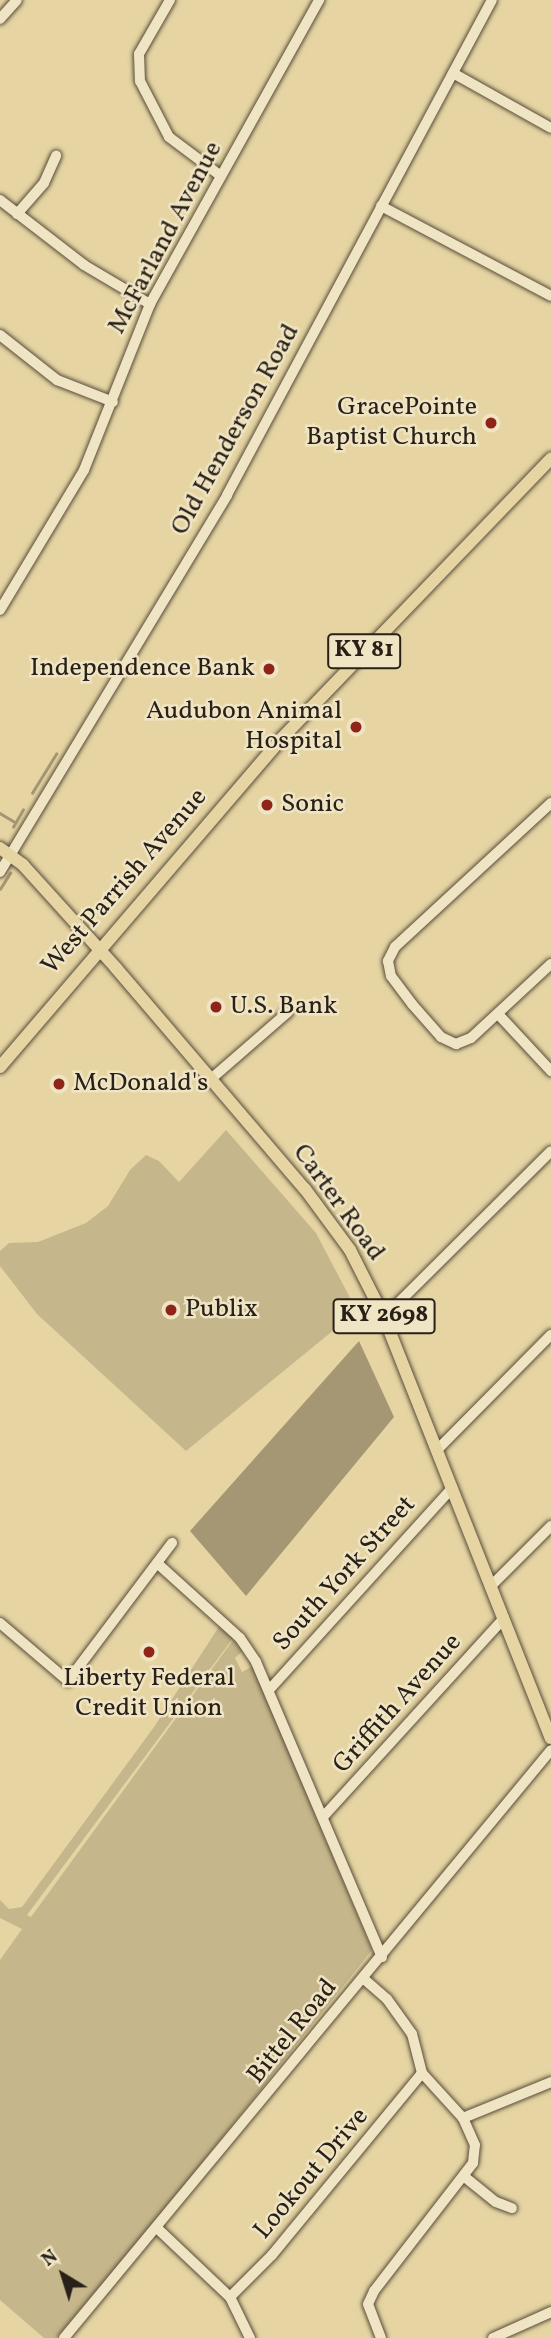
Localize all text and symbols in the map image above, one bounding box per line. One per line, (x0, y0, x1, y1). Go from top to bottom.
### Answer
street label: McFarland Avenue (102, 136, 230, 340)
street label: Old Henderson Road (165, 319, 307, 541)
place label: GracePointe Baptist Church (306, 392, 477, 453)
marker: GracePointe Baptist Church (483, 415, 499, 431)
road number: KY 81 (326, 630, 402, 672)
place label: Independence Bank (30, 653, 255, 685)
marker: Independence Bank (261, 661, 277, 677)
place label: Audubon Animal Hospital (146, 696, 342, 758)
marker: Audubon Animal Hospital (348, 719, 364, 735)
street label: West Parrish Avenue (36, 783, 214, 981)
place label: Sonic (281, 789, 344, 821)
marker: Sonic (259, 797, 275, 813)
place label: U.S. Bank (230, 991, 337, 1023)
marker: U.S. Bank (208, 999, 224, 1015)
place label: McDonald's (73, 1068, 208, 1100)
marker: McDonald's (51, 1076, 67, 1092)
street label: Carter Road (285, 1138, 391, 1268)
place label: Publix (185, 1294, 258, 1326)
road number: KY 2698 (332, 1296, 436, 1336)
marker: Publix (163, 1302, 179, 1318)
street label: South York Street (267, 1490, 423, 1658)
street label: Griffith Avenue (327, 1628, 469, 1780)
marker: Liberty Federal Credit Union (141, 1644, 157, 1660)
place label: Liberty Federal Credit Union (63, 1663, 235, 1724)
street label: Bittel Road (241, 1973, 345, 2091)
street label: Lookout Drive (248, 2102, 376, 2246)
north arrow (28, 2240, 98, 2310)
text: N (37, 2244, 64, 2273)

